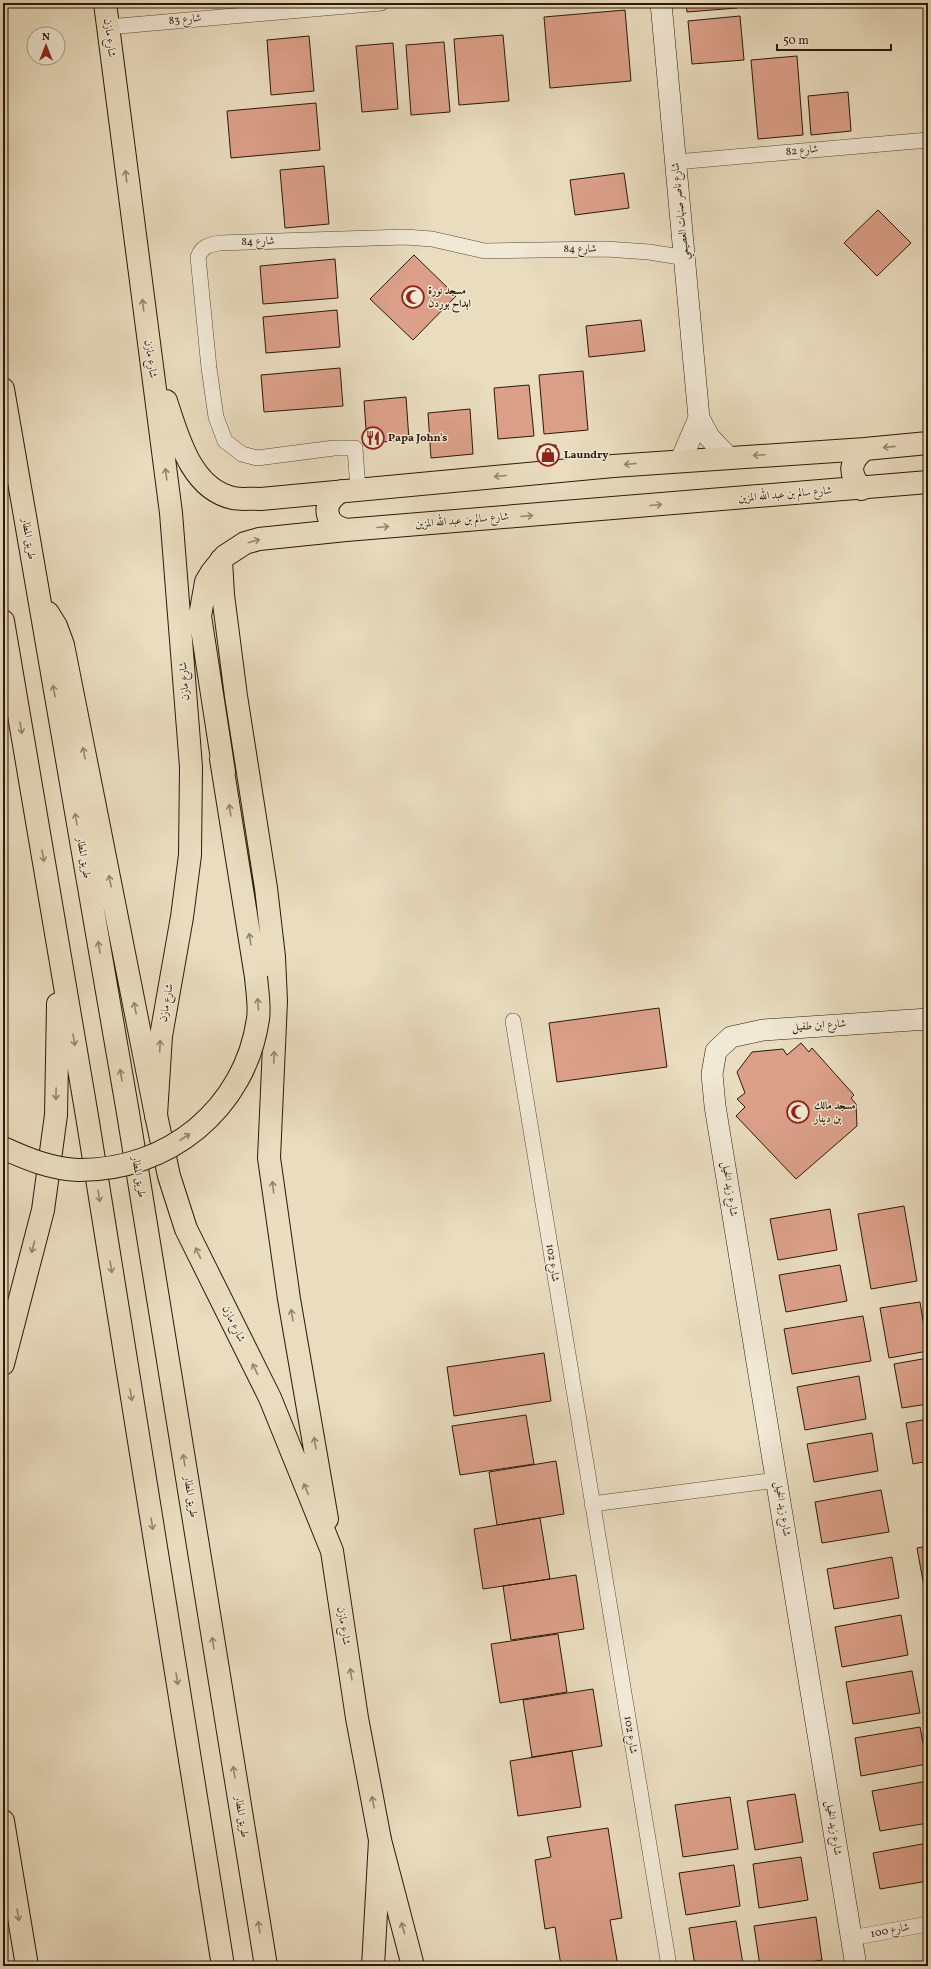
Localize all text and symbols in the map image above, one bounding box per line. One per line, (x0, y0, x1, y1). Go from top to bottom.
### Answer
street label: شارع 83 (168, 11, 202, 30)
street label: شارع مازن (98, 18, 119, 58)
north arrow (26, 26, 66, 66)
scale bar (777, 26, 891, 52)
text: N (42, 30, 50, 45)
text: 50 m (783, 33, 809, 49)
street label: شارع 82 (785, 142, 819, 161)
street label: شارع ناصر صنهات العصيمي (668, 161, 696, 261)
one-way arrow (123, 170, 130, 183)
street label: شارع 84 (241, 234, 275, 251)
street label: شارع 84 (563, 242, 597, 258)
mosque icon: مسجد نورة ابداح بوردن (400, 284, 426, 310)
place label: مسجد نورة ابداح بوردن (428, 284, 471, 313)
one-way arrow (139, 298, 147, 311)
street label: شارع مازن (139, 339, 160, 379)
restaurant icon: Papa John's (360, 425, 386, 451)
place label: Papa John's (388, 431, 447, 446)
shop icon: Laundry (535, 442, 561, 468)
one-way arrow (883, 443, 896, 450)
place label: Laundry (564, 448, 609, 463)
one-way arrow (753, 451, 766, 459)
one-way arrow (624, 461, 637, 468)
one-way arrow (162, 468, 170, 481)
one-way arrow (494, 472, 507, 480)
street label: شارع سالم بن عبد الله المزين (737, 480, 833, 508)
one-way arrow (649, 502, 662, 509)
street label: شارع سالم بن عبد الله المزين (414, 506, 510, 534)
one-way arrow (520, 512, 533, 519)
street label: طريق المطار (17, 516, 39, 561)
one-way arrow (376, 524, 389, 531)
one-way arrow (247, 536, 260, 544)
street label: شارع مازن (176, 661, 195, 701)
one-way arrow (50, 685, 58, 698)
one-way arrow (17, 721, 25, 734)
one-way arrow (80, 747, 88, 760)
one-way arrow (226, 804, 234, 817)
one-way arrow (72, 813, 80, 826)
street label: طريق المطار (72, 835, 94, 880)
one-way arrow (39, 850, 47, 863)
one-way arrow (105, 875, 113, 888)
one-way arrow (246, 932, 254, 945)
one-way arrow (94, 941, 102, 954)
street label: شارع مازن (156, 983, 179, 1024)
one-way arrow (254, 998, 261, 1011)
one-way arrow (131, 1002, 139, 1015)
street label: شارع ابن طفيل (791, 1017, 847, 1036)
one-way arrow (70, 1033, 78, 1046)
one-way arrow (157, 1040, 164, 1053)
one-way arrow (270, 1051, 277, 1064)
one-way arrow (117, 1069, 125, 1082)
one-way arrow (52, 1087, 60, 1100)
mosque icon: مسجد مالك بن دينار (785, 1099, 811, 1125)
place label: مسجد مالك بن دينار (812, 1099, 856, 1127)
one-way arrow (180, 1133, 191, 1141)
street label: طريق المطار (127, 1154, 149, 1199)
street label: شارع زيد الخيل (716, 1161, 741, 1218)
one-way arrow (269, 1181, 277, 1194)
one-way arrow (95, 1189, 103, 1202)
one-way arrow (29, 1240, 36, 1253)
street label: شارع 102 (541, 1243, 562, 1283)
one-way arrow (194, 1247, 201, 1259)
one-way arrow (107, 1260, 115, 1273)
street label: شارع مازن (217, 1303, 248, 1345)
one-way arrow (288, 1309, 296, 1322)
one-way arrow (251, 1364, 259, 1376)
one-way arrow (127, 1388, 135, 1401)
one-way arrow (311, 1437, 319, 1450)
one-way arrow (180, 1453, 188, 1466)
street label: طريق المطار (179, 1474, 201, 1519)
street label: شارع زيد الخيل (769, 1481, 794, 1538)
one-way arrow (302, 1483, 310, 1495)
one-way arrow (148, 1517, 156, 1530)
street label: شارع مازن (332, 1606, 353, 1646)
one-way arrow (209, 1637, 217, 1650)
one-way arrow (347, 1668, 355, 1681)
one-way arrow (173, 1673, 181, 1686)
street label: شارع 102 (619, 1715, 640, 1755)
one-way arrow (230, 1765, 238, 1778)
street label: طريق المطار (230, 1794, 252, 1839)
one-way arrow (369, 1796, 377, 1809)
street label: شارع زيد الخيل (820, 1800, 845, 1857)
one-way arrow (14, 1908, 22, 1921)
street label: شارع 100 (869, 1920, 911, 1943)
one-way arrow (255, 1921, 263, 1934)
one-way arrow (399, 1922, 407, 1935)

